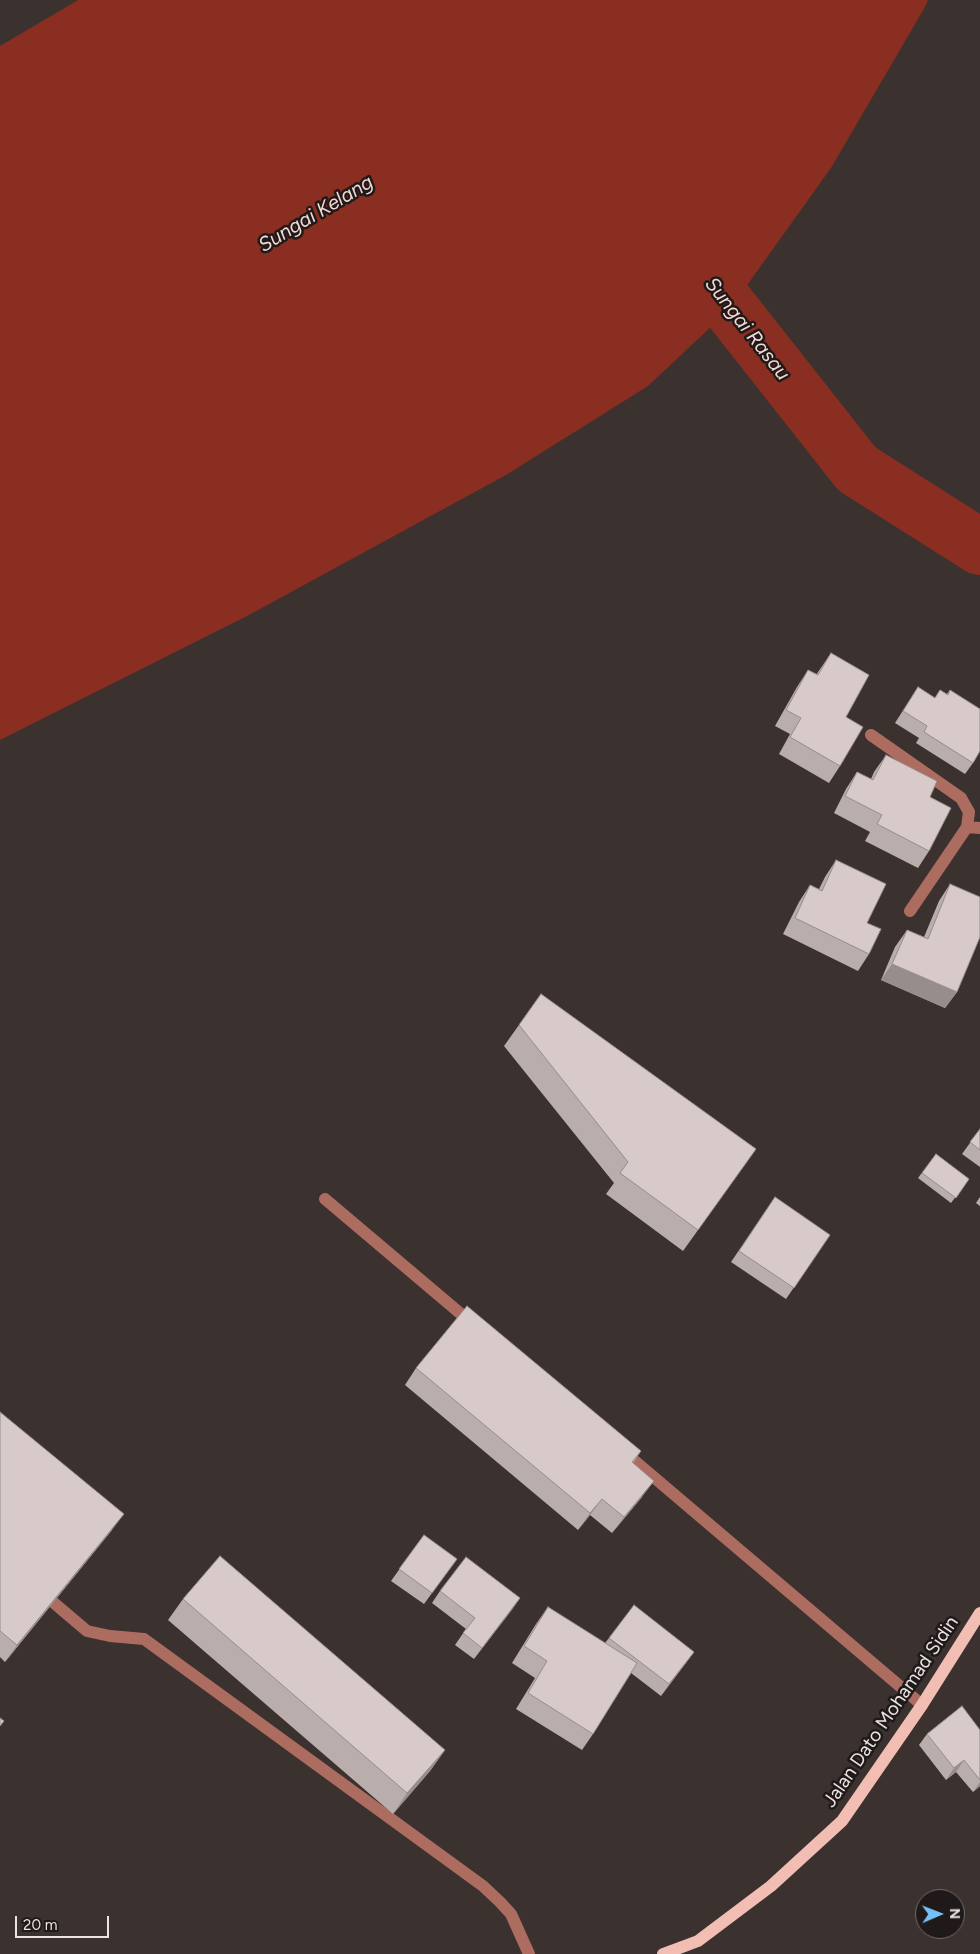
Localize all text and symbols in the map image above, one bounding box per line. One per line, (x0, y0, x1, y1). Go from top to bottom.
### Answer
water label: Sungai Kelang (254, 170, 378, 258)
water label: Sungai Rasau (699, 273, 795, 385)
street label: Jalan Dato Mohamad Sidin (818, 1612, 964, 1812)
north arrow (915, 1889, 965, 1939)
scale bar (18, 1906, 111, 1938)
text: N (946, 1908, 963, 1919)
text: 20 m (23, 1916, 57, 1934)

